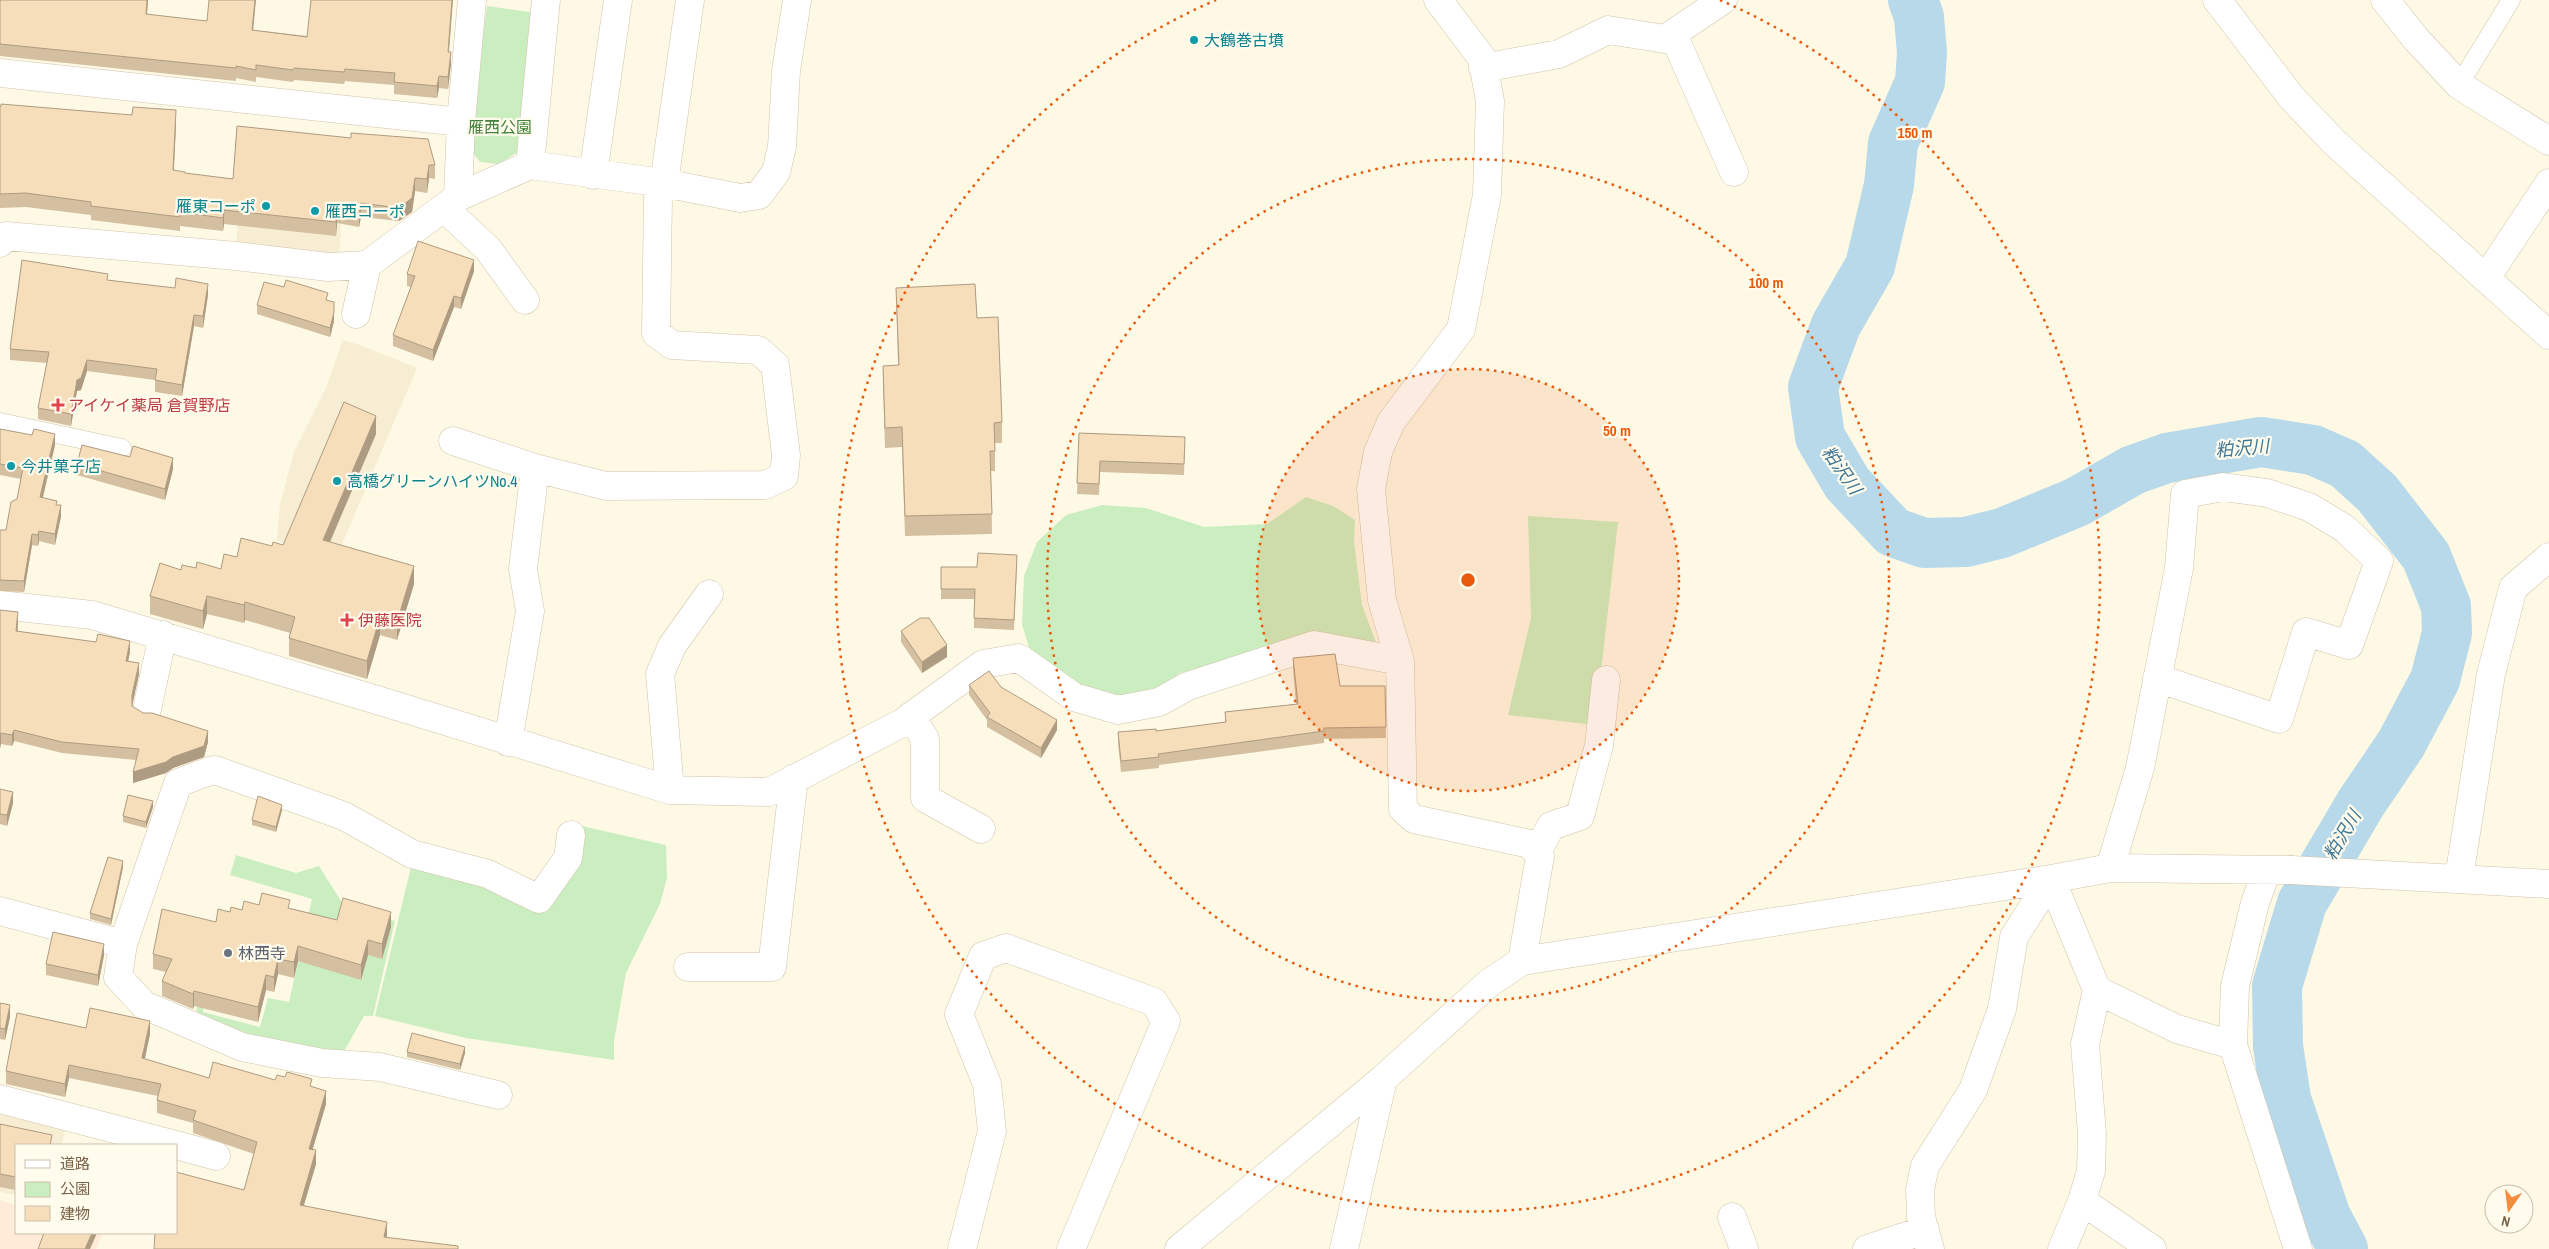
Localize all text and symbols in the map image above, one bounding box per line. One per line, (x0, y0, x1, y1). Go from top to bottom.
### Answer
place label: 大鶴巻古墳 (1204, 29, 1284, 51)
marker: 大鶴巻古墳 (1188, 34, 1200, 46)
park label: 雁西公園 (468, 116, 532, 138)
text: 150 m (1898, 122, 1932, 143)
place label: 雁東コーポ (176, 195, 256, 217)
marker: 雁東コーポ (260, 200, 272, 212)
place label: 雁西コーポ (325, 200, 405, 222)
marker: 雁西コーポ (309, 205, 321, 217)
text: 100 m (1749, 272, 1783, 293)
place label: アイケイ薬局 倉賀野店 (68, 394, 231, 416)
marker: アイケイ薬局 倉賀野店 (52, 399, 64, 411)
text: 50 m (1603, 420, 1631, 441)
water label: 粕沢川 (2214, 433, 2272, 463)
water label: 粕沢川 (1816, 441, 1869, 501)
place label: 今井菓子店 (21, 455, 101, 477)
marker: 今井菓子店 (5, 460, 17, 472)
place label: 高橋グリーンハイツNo.4 (347, 470, 518, 492)
marker: 高橋グリーンハイツNo.4 (331, 475, 343, 487)
centre of rings (1459, 571, 1477, 589)
place label: 伊藤医院 (358, 609, 422, 631)
marker: 伊藤医院 (340, 613, 354, 627)
water label: 粕沢川 (2317, 804, 2368, 865)
place label: 林西寺 (238, 942, 286, 964)
marker: 林西寺 (222, 947, 234, 959)
legend (15, 1144, 178, 1234)
text: 道路 (60, 1153, 90, 1174)
text: 公園 (60, 1178, 90, 1199)
north arrow (2484, 1184, 2534, 1234)
text: 建物 (60, 1203, 90, 1224)
text: N (2500, 1212, 2512, 1231)

